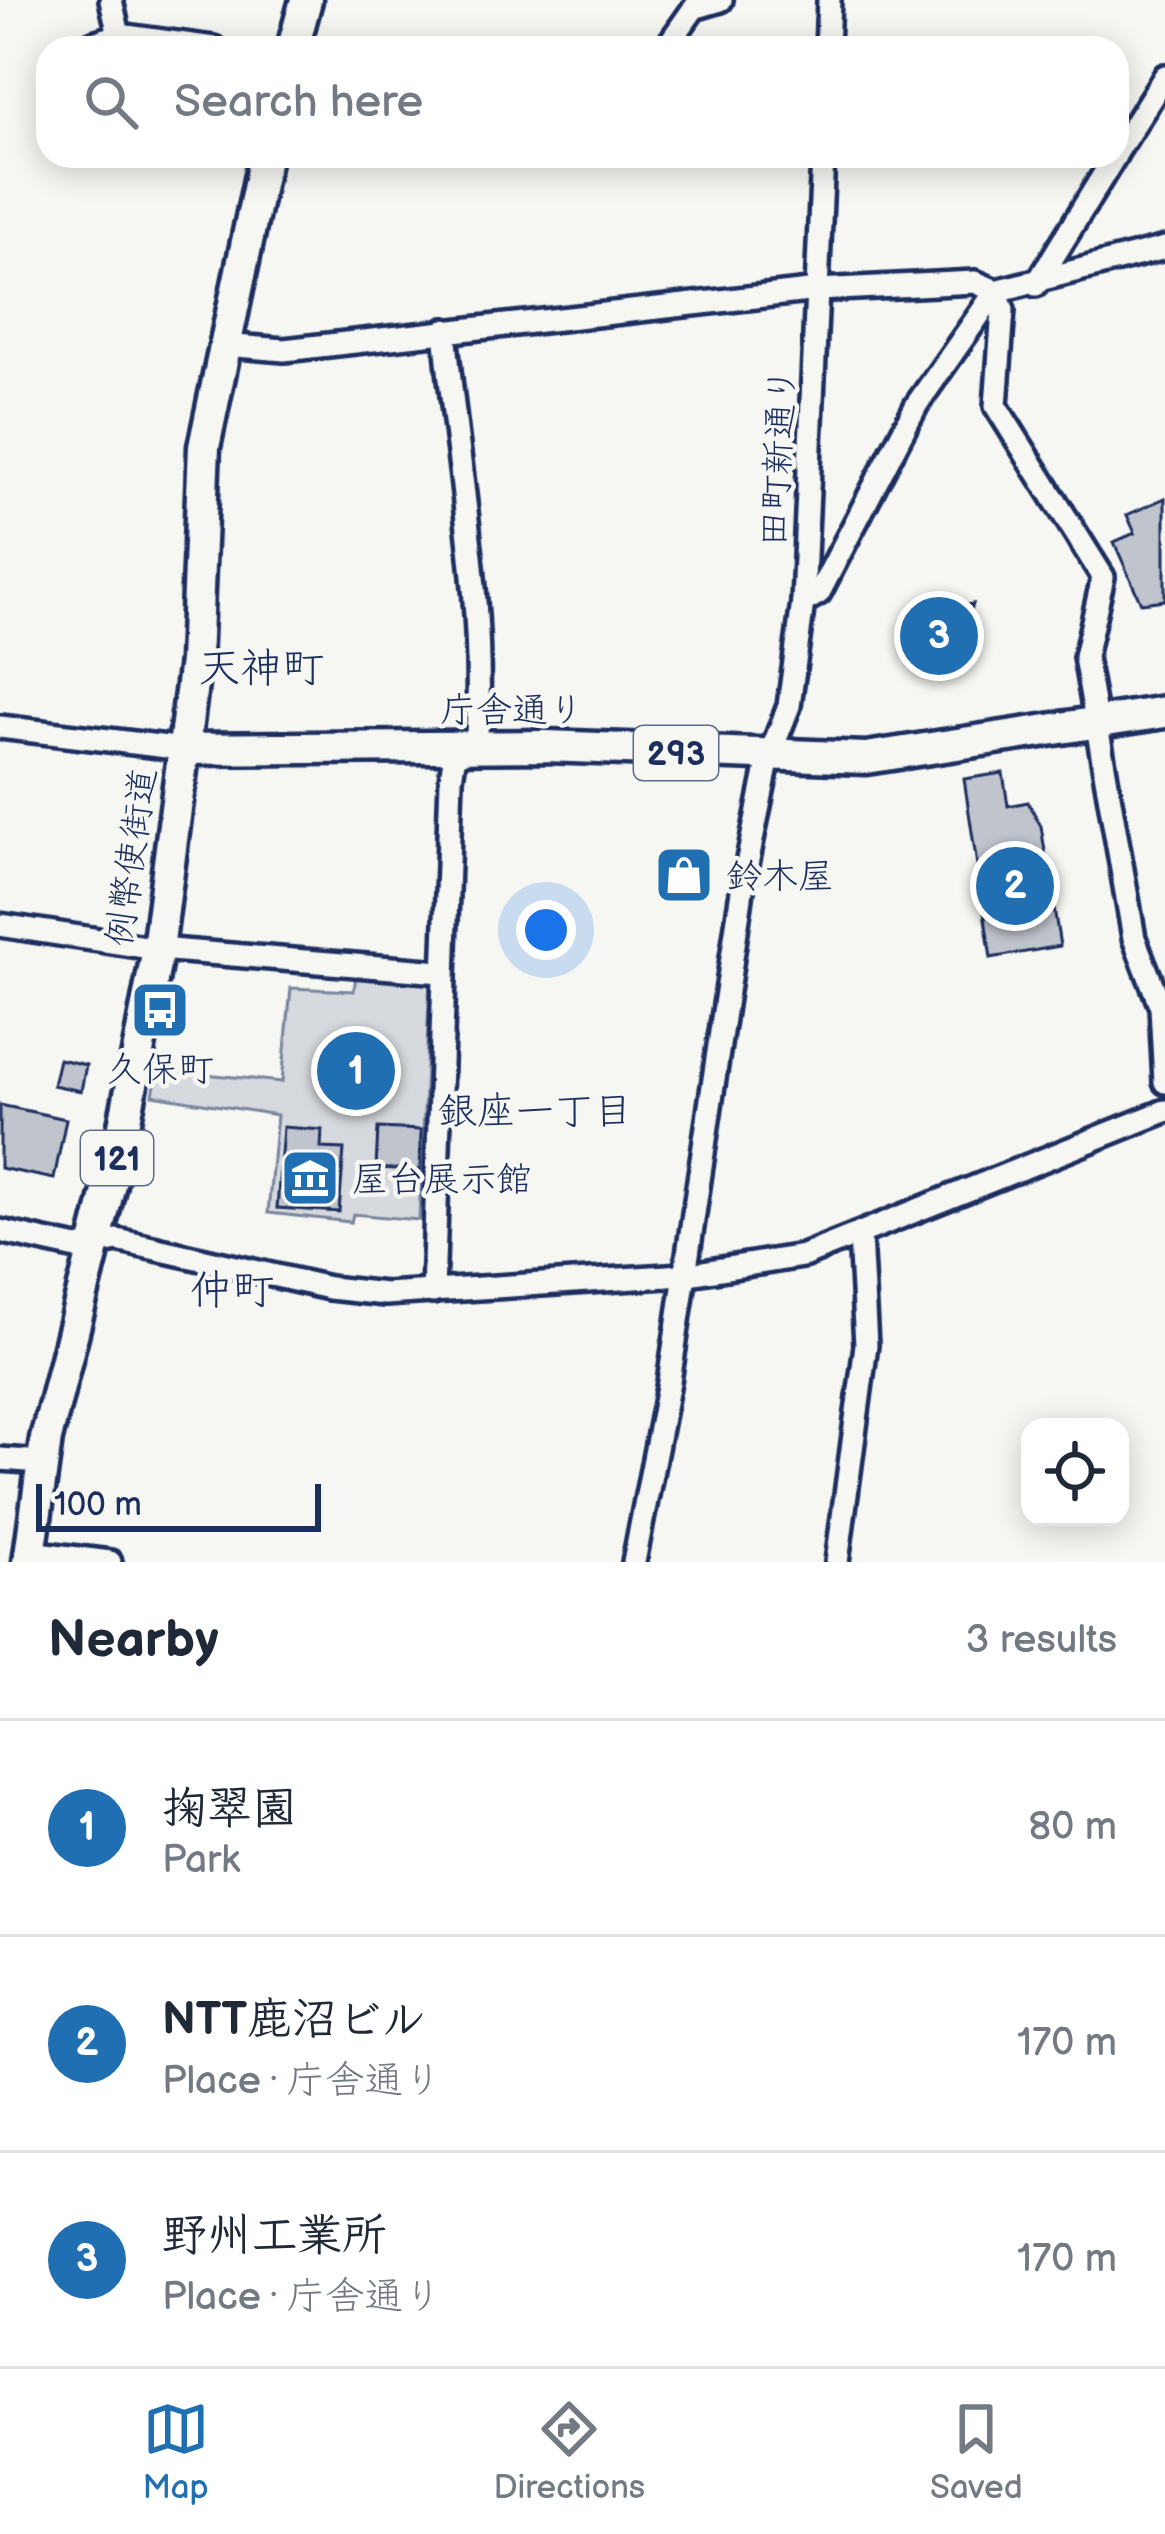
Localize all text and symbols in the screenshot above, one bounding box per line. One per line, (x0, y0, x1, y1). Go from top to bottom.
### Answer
search box (36, 36, 1129, 168)
icon: search (78, 69, 144, 135)
text: Search here (174, 75, 423, 130)
street label: 田町新通り (753, 366, 806, 548)
pin: 3 (900, 591, 978, 681)
district label: 天神町 (198, 644, 324, 695)
street label: 庁舎通り (440, 690, 584, 733)
road number: 293 (634, 726, 718, 780)
street label: 例幣使街道 (99, 765, 166, 949)
pin: 2 (976, 841, 1054, 931)
shop icon: 鈴木屋 (653, 844, 715, 906)
place label: 鈴木屋 (726, 856, 834, 899)
your location (516, 900, 576, 960)
bus stop icon: 久保町 (129, 979, 191, 1041)
pin: 1 (317, 1026, 395, 1116)
place label: 久保町 (106, 1049, 214, 1092)
district label: 銀座一丁目 (437, 1089, 633, 1136)
road number: 121 (81, 1131, 153, 1185)
museum icon: 屋台展示館 (279, 1147, 341, 1209)
place label: 屋台展示館 (352, 1159, 532, 1202)
district label: 仲町 (190, 1266, 274, 1317)
map controls (1021, 1418, 1129, 1526)
button: locate (1021, 1418, 1129, 1526)
scale bar (36, 1478, 321, 1531)
text: 100 m (54, 1485, 142, 1525)
text: Nearby (48, 1610, 219, 1671)
text: 3 results (965, 1617, 1117, 1664)
text: 掬翠園 (162, 1782, 297, 1837)
text: 1 (79, 1804, 95, 1851)
text: 80 m (1029, 1804, 1117, 1851)
text: Park (162, 1837, 240, 1884)
text: NTT鹿沼ビル (162, 1993, 426, 2048)
text: 2 (75, 2020, 99, 2067)
text: 170 m (1017, 2020, 1117, 2067)
text: Place · 庁舎通り (162, 2058, 442, 2105)
text: 野州工業所 (162, 2209, 387, 2264)
text: 3 (76, 2236, 98, 2283)
text: 170 m (1017, 2236, 1117, 2283)
text: Place · 庁舎通り (162, 2274, 442, 2321)
tab: Map (142, 2396, 209, 2508)
tab: Directions (493, 2396, 645, 2508)
tab: Saved (930, 2396, 1023, 2508)

